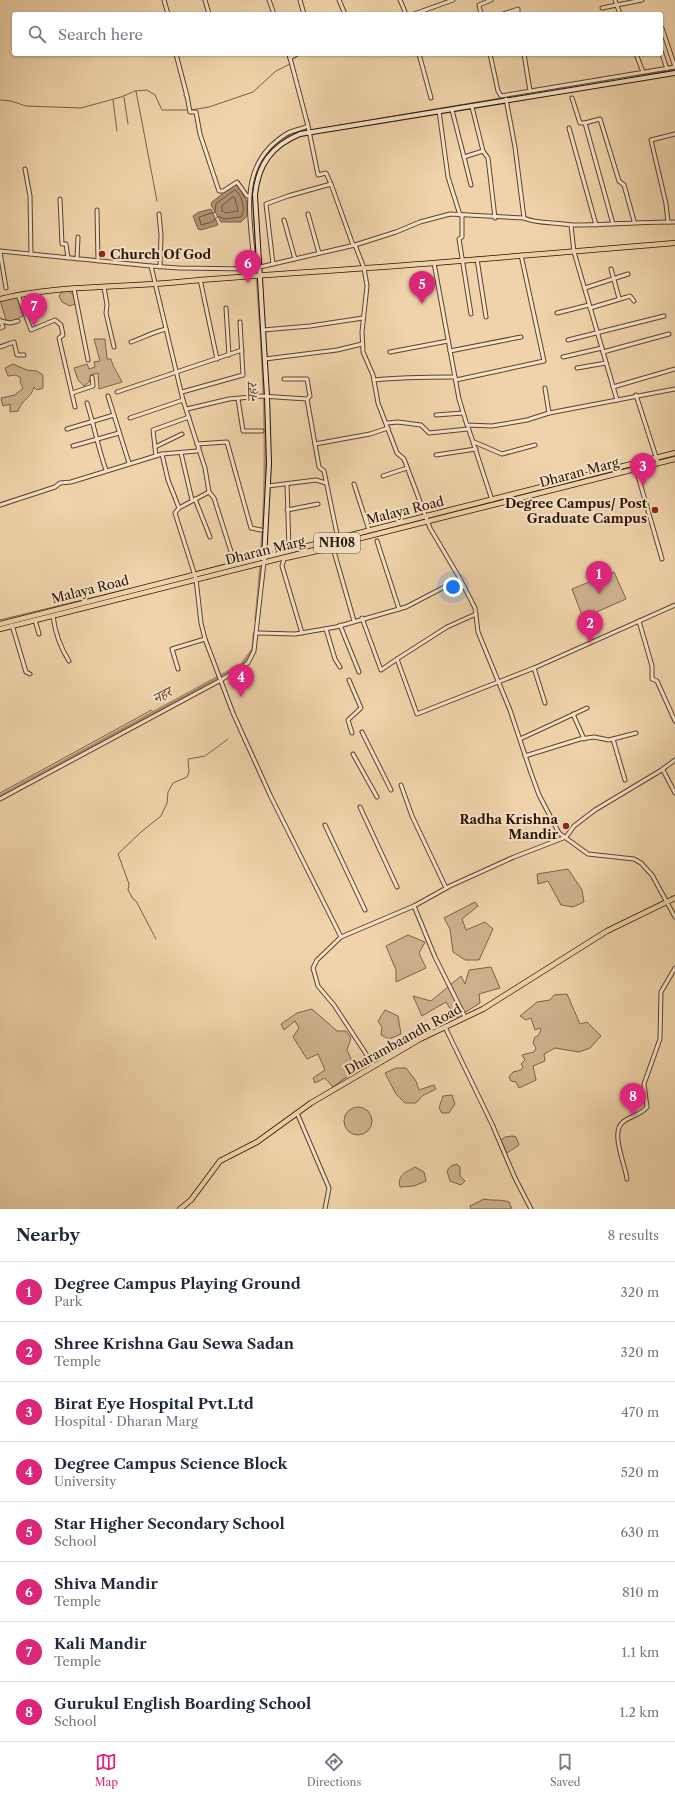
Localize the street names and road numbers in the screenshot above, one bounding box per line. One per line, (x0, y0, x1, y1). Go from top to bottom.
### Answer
street label: Dharan Marg (538, 454, 621, 490)
street label: Malaya Road (365, 493, 446, 527)
street label: Dharan Marg (224, 532, 307, 568)
road number: NH08 (314, 533, 360, 553)
street label: Malaya Road (50, 572, 131, 606)
street label: Dharambaandh Road (342, 1000, 464, 1078)

